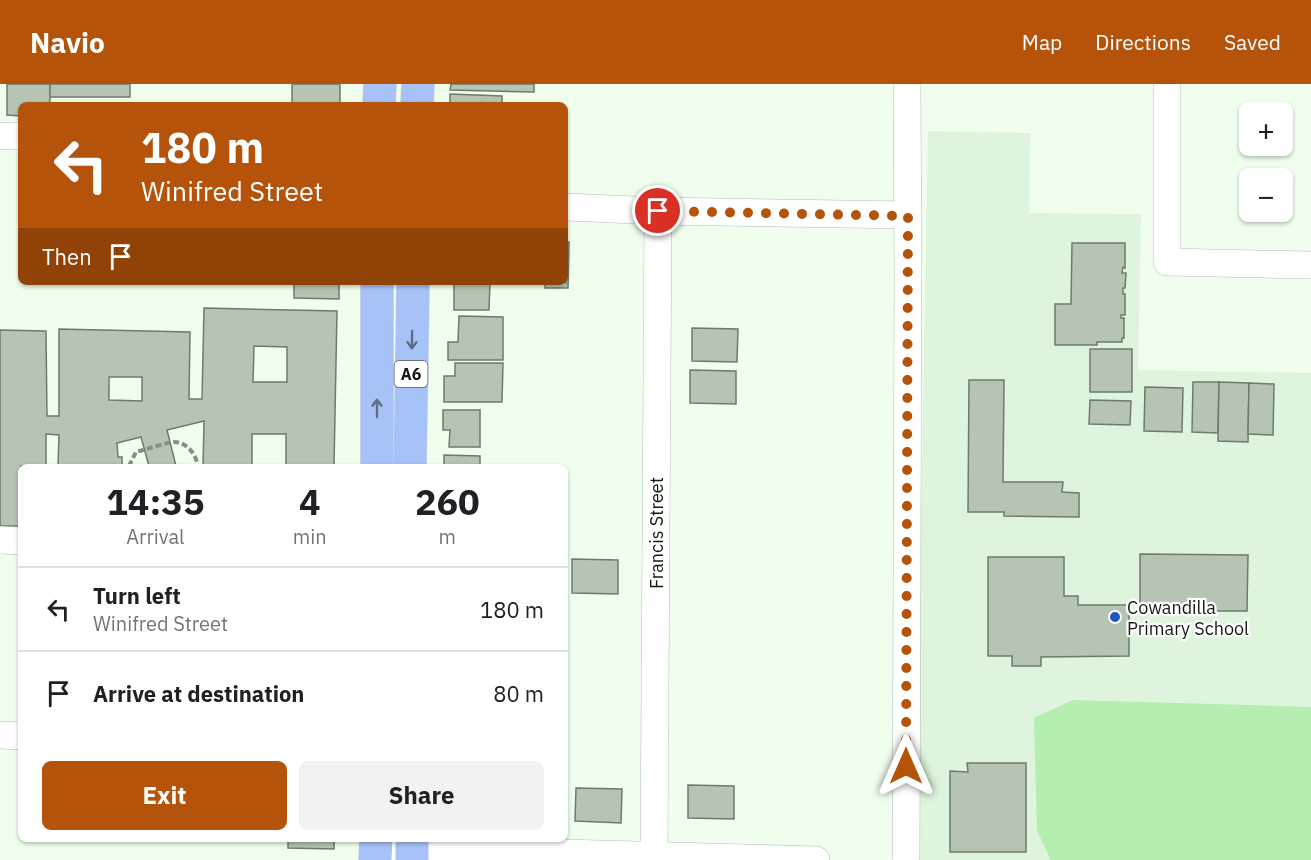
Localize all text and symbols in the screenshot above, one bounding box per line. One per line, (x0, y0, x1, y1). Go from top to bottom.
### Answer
text: Navio (30, 24, 105, 61)
text: Map (1022, 28, 1062, 56)
text: Directions (1095, 28, 1191, 56)
text: Saved (1224, 28, 1281, 56)
map controls (1239, 102, 1293, 222)
button: + (1239, 102, 1293, 156)
text: 180 m (141, 120, 264, 175)
icon: left (42, 126, 120, 204)
button: − (1239, 168, 1293, 222)
text: Winifred Street (141, 173, 323, 208)
pin (632, 185, 683, 236)
icon: arrive (641, 194, 674, 227)
icon: arrive (104, 240, 137, 273)
text: Then (42, 242, 92, 271)
one-way arrow (406, 330, 418, 350)
road number: A6 (394, 361, 428, 387)
one-way arrow (371, 399, 383, 419)
street label: Francis Street (645, 477, 668, 589)
text: 14:35 (106, 478, 205, 525)
text: 4 (299, 478, 321, 525)
text: 260 (415, 478, 480, 525)
text: Arrival (126, 523, 185, 550)
text: min (293, 523, 327, 550)
text: m (439, 523, 456, 550)
text: Turn left (93, 581, 181, 610)
icon: left (42, 593, 75, 626)
text: 180 m (480, 595, 544, 624)
place label: Cowandilla Primary School (1127, 596, 1249, 640)
text: Winifred Street (93, 610, 228, 637)
marker: Cowandilla Primary School (1108, 610, 1122, 624)
icon: arrive (42, 677, 75, 710)
text: Arrive at destination (93, 679, 304, 708)
text: 80 m (493, 679, 544, 708)
position arrow (874, 734, 938, 798)
button: Exit (42, 761, 287, 830)
button: Share (299, 761, 544, 830)

